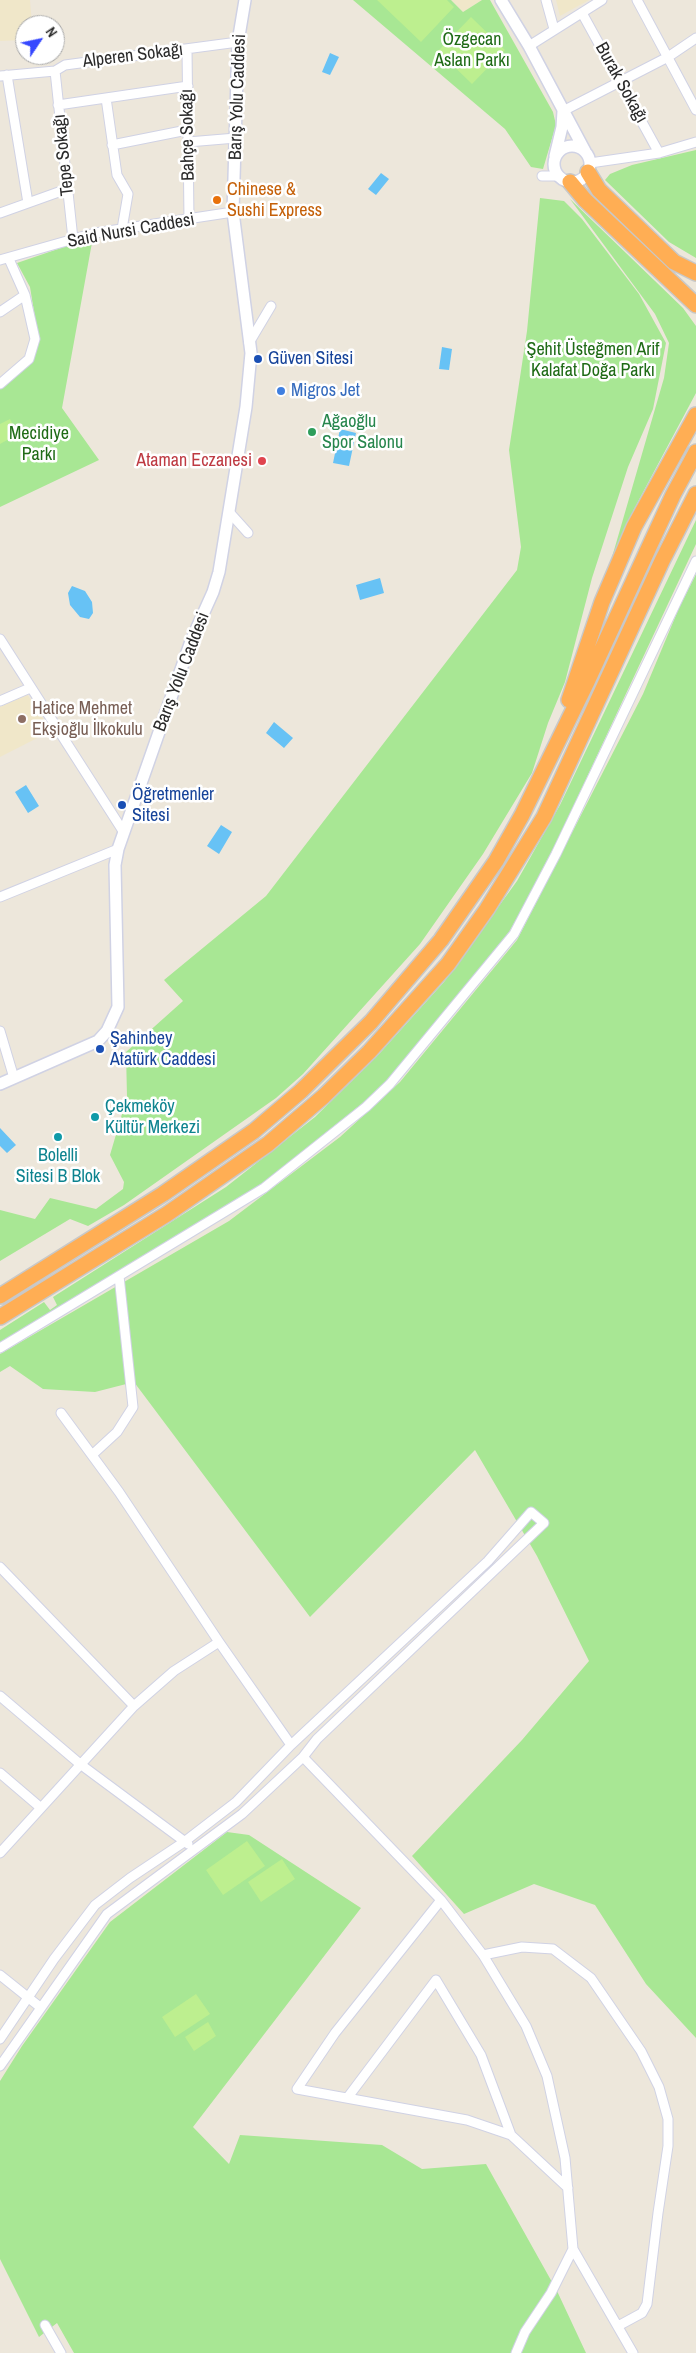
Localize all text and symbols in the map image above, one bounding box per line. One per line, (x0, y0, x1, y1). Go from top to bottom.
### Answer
north arrow (15, 15, 65, 65)
text: N (42, 24, 61, 41)
park label: Özgecan Aslan Parkı (434, 29, 510, 72)
street label: Barış Yolu Caddesi (225, 34, 251, 160)
street label: Alperen Sokağı (82, 39, 184, 73)
street label: Burak Sokağı (590, 39, 652, 127)
street label: Bahçe Sokağı (176, 89, 200, 181)
street label: Tepe Sokağı (49, 113, 79, 197)
place label: Chinese & Sushi Express (227, 179, 322, 222)
marker: Chinese & Sushi Express (211, 194, 223, 206)
street label: Said Nursi Caddesi (66, 209, 196, 253)
park label: Şehit Üsteğmen Arif Kalafat Doğa Parkı (527, 339, 659, 382)
place label: Güven Sitesi (268, 348, 353, 370)
marker: Güven Sitesi (252, 353, 264, 365)
place label: Migros Jet (291, 380, 360, 402)
marker: Migros Jet (275, 385, 287, 397)
place label: Ağaoğlu Spor Salonu (322, 411, 403, 454)
park label: Mecidiye Parkı (9, 423, 69, 466)
marker: Ağaoğlu Spor Salonu (306, 426, 318, 438)
place label: Ataman Eczanesi (136, 450, 252, 472)
marker: Ataman Eczanesi (256, 455, 268, 467)
street label: Barış Yolu Caddesi (149, 609, 215, 735)
place label: Hatice Mehmet Ekşioğlu İlkokulu (32, 698, 143, 741)
marker: Hatice Mehmet Ekşioğlu İlkokulu (16, 713, 28, 725)
place label: Öğretmenler Sitesi (132, 784, 214, 826)
marker: Öğretmenler Sitesi (116, 799, 128, 811)
place label: Şahinbey Atatürk Caddesi (110, 1028, 216, 1070)
marker: Şahinbey Atatürk Caddesi (94, 1043, 106, 1055)
place label: Çekmeköy Kültür Merkezi (105, 1096, 200, 1138)
marker: Çekmeköy Kültür Merkezi (89, 1111, 101, 1123)
marker: Bolelli Sitesi B Blok (52, 1131, 64, 1143)
place label: Bolelli Sitesi B Blok (16, 1145, 100, 1188)

